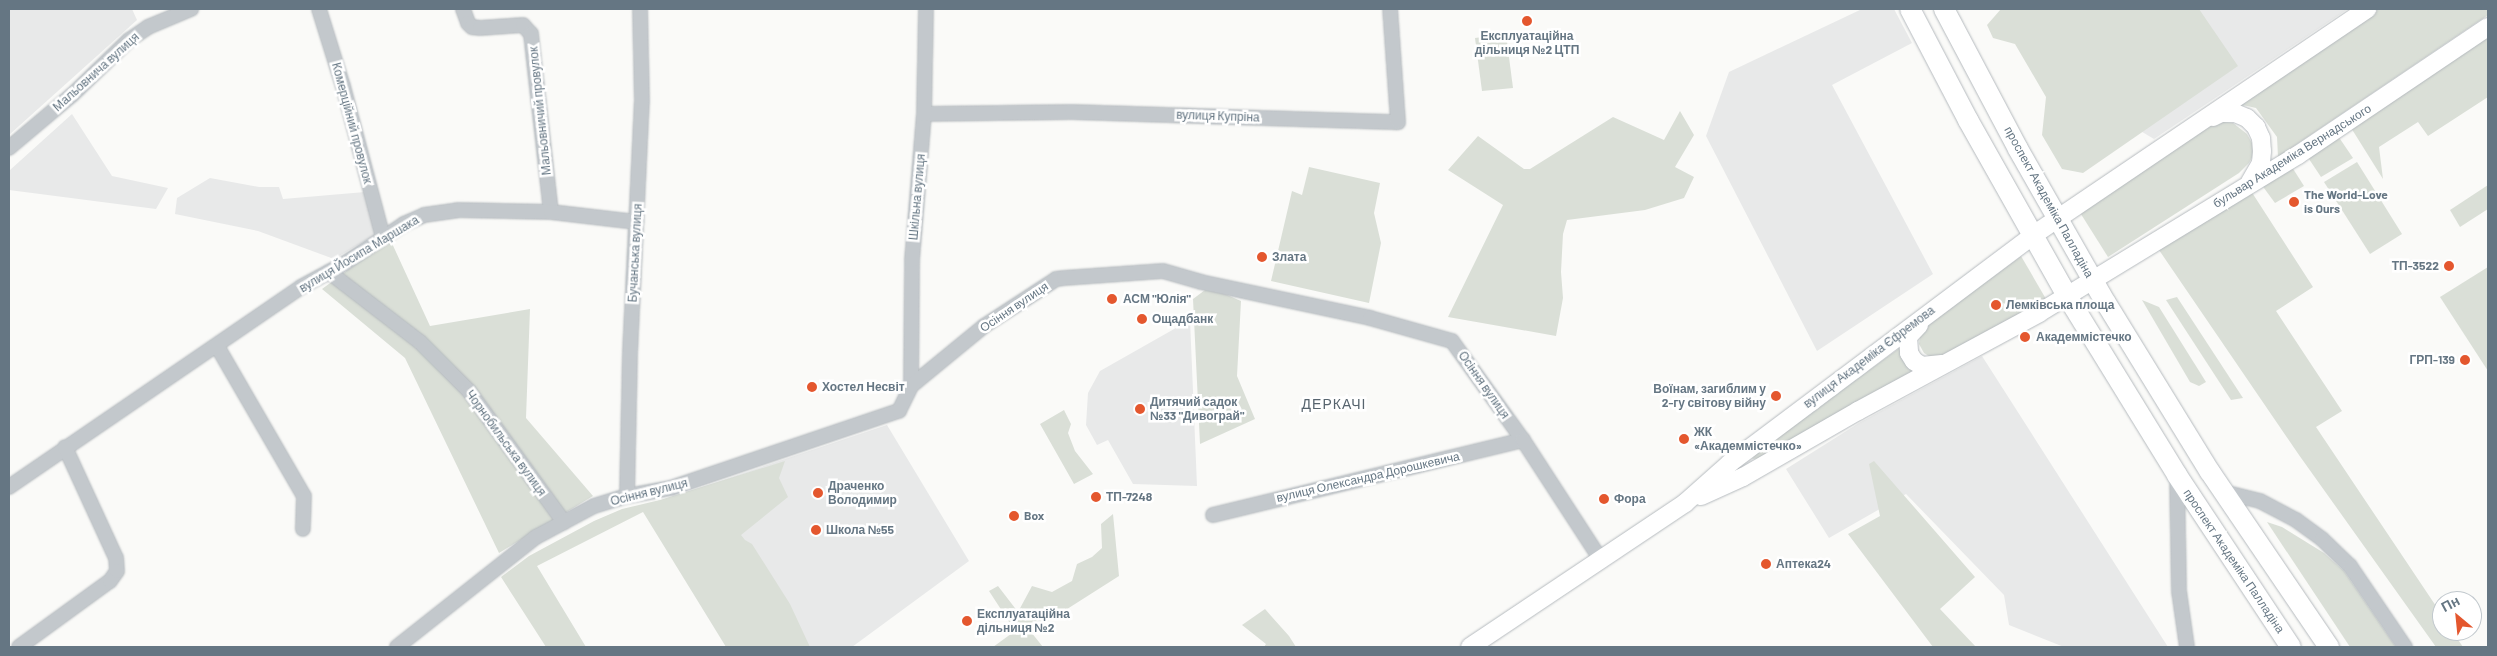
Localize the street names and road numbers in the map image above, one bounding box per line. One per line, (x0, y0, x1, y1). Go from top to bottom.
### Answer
street label: Мальовнича вулиця (50, 30, 142, 114)
street label: Мальовничий провулок (526, 46, 554, 176)
street label: Комерційний провулок (329, 61, 375, 185)
street label: бульвар Академіка Вернадського (2210, 101, 2374, 211)
street label: вулиця Купріна (1176, 107, 1260, 125)
street label: проспект Академіка Палладіна (2001, 124, 2097, 280)
street label: Шкільна вулиця (906, 153, 928, 241)
street label: Бучанська вулиця (625, 203, 645, 303)
street label: вулиця Йосипа Маршака (297, 213, 421, 295)
street label: Осіння вулиця (977, 279, 1051, 335)
street label: вулиця Академіка Єфремова (1801, 303, 1937, 411)
street label: Осіння вулиця (1455, 348, 1513, 422)
street label: Чорнобильська вулиця (463, 387, 549, 499)
street label: вулиця Олександра Дорошкевича (1275, 449, 1461, 505)
street label: Осіння вулиця (609, 475, 689, 509)
street label: проспект Академіка Палладіна (2180, 486, 2288, 636)

